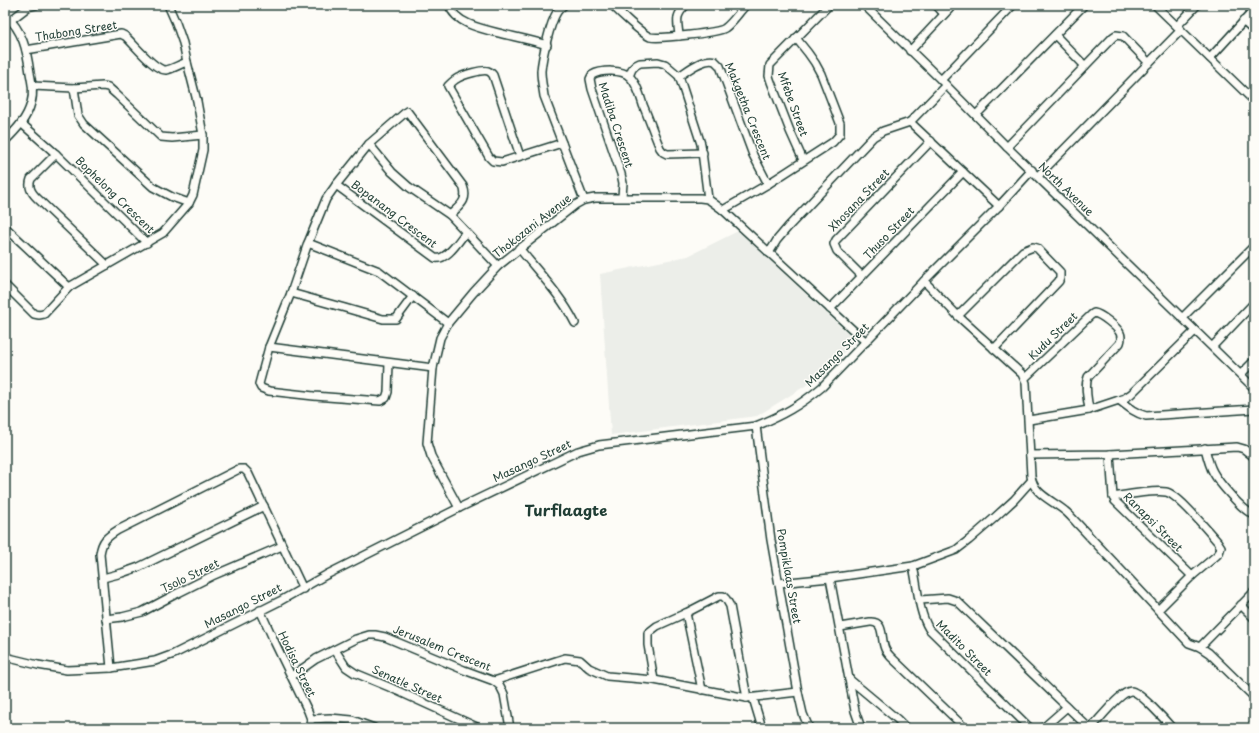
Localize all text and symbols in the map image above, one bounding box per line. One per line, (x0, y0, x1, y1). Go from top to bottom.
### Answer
street label: Thabong Street (34, 16, 119, 45)
street label: Makgetha Crescent (721, 60, 776, 163)
street label: Mfebe Street (774, 69, 813, 139)
street label: Madiba Crescent (595, 80, 638, 170)
street label: Bophelong Crescent (72, 152, 159, 237)
street label: North Avenue (1035, 158, 1098, 219)
street label: Xhosana Street (824, 164, 893, 235)
street label: Bopanang Crescent (348, 176, 441, 252)
street label: Thokozani Avenue (489, 190, 574, 262)
street label: Thuso Street (859, 202, 918, 263)
street label: Kudu Street (1024, 307, 1081, 364)
street label: Masango Street (801, 318, 873, 391)
street label: Masango Street (490, 435, 574, 486)
street label: Ranapsi Street (1120, 488, 1187, 556)
district label: Turflaagte (525, 498, 607, 521)
street label: Pompiklaas Street (773, 527, 806, 625)
street label: Tsolo Street (158, 554, 222, 597)
street label: Masango Street (201, 579, 285, 632)
street label: Madito Street (932, 616, 997, 680)
street label: Jerusalem Crescent (391, 620, 494, 675)
street label: Hodisa Street (274, 628, 321, 700)
street label: Senatle Street (369, 660, 446, 707)

